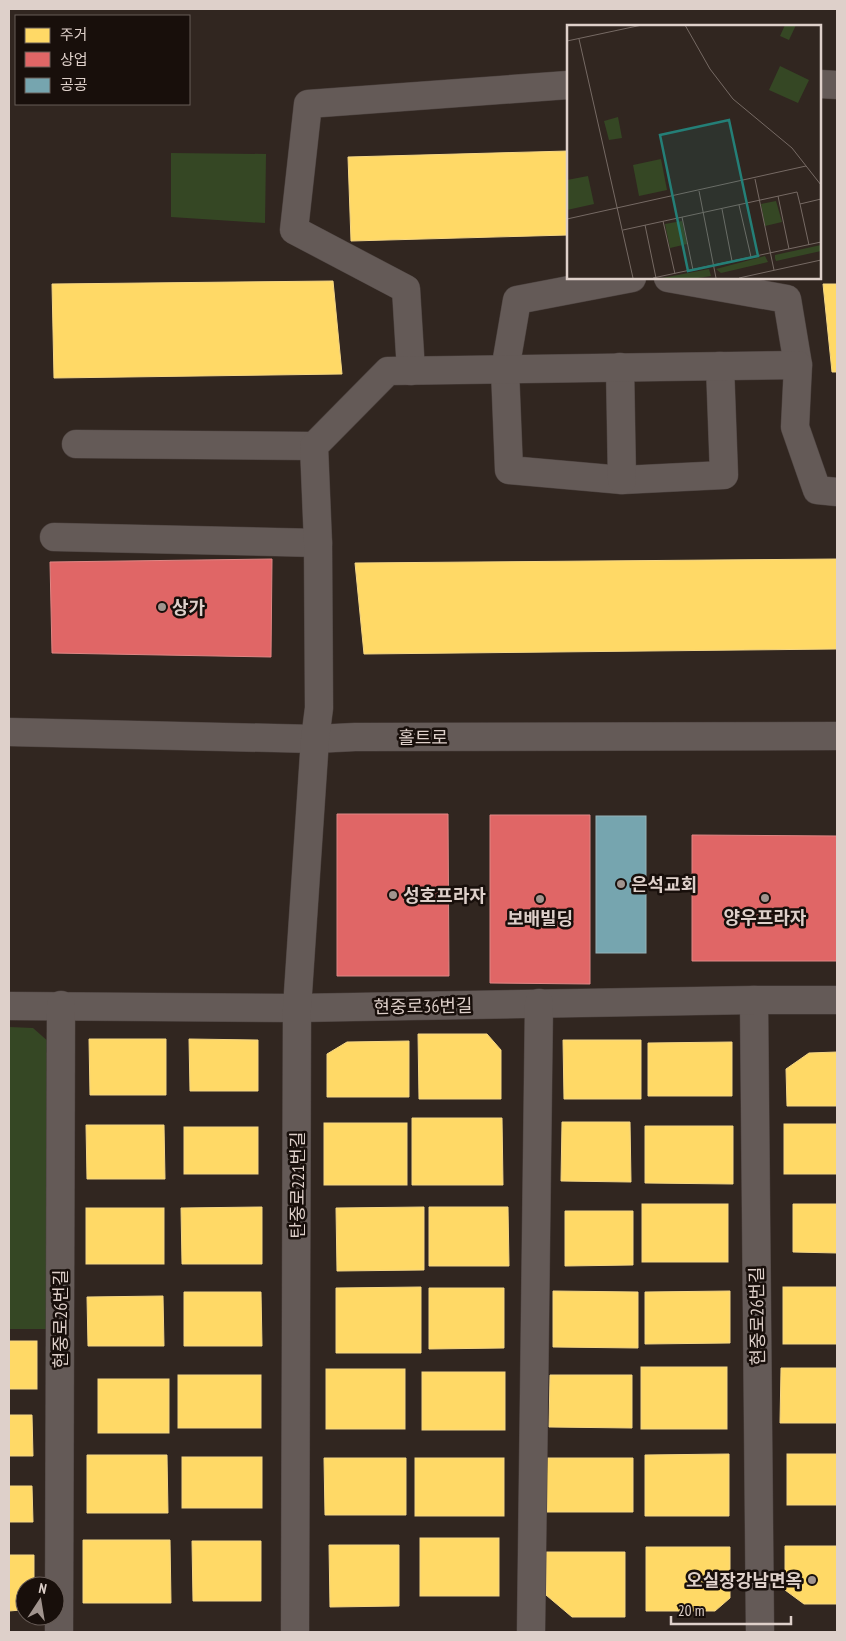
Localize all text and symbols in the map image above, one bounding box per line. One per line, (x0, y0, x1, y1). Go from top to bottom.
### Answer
legend (15, 15, 190, 105)
text: 주거 (60, 25, 88, 44)
inset map (567, 25, 821, 279)
text: 상업 (60, 50, 88, 69)
text: 공공 (60, 75, 88, 94)
place label: 상가 (172, 596, 206, 619)
marker: 상가 (156, 601, 168, 613)
street label: 홀트로 (398, 726, 448, 749)
place label: 은석교회 (631, 873, 697, 896)
marker: 은석교회 (615, 878, 627, 890)
place label: 성호프라자 (403, 884, 486, 907)
marker: 성호프라자 (387, 889, 399, 901)
marker: 양우프라자 (759, 892, 771, 904)
marker: 보배빌딩 (534, 893, 546, 905)
place label: 양우프라자 (724, 906, 807, 929)
place label: 보배빌딩 (507, 907, 573, 930)
street label: 현중로36번길 (373, 994, 473, 1018)
street label: 탄중로221번길 (286, 1131, 309, 1239)
street label: 현중로26번길 (745, 1266, 769, 1366)
street label: 현중로26번길 (49, 1270, 72, 1369)
place label: 오실장강남면옥 (686, 1569, 802, 1592)
marker: 오실장강남면옥 (806, 1574, 818, 1586)
north arrow (15, 1576, 65, 1626)
text: N (37, 1579, 48, 1598)
scale bar (671, 1594, 791, 1626)
text: 20 m (678, 1601, 704, 1620)

